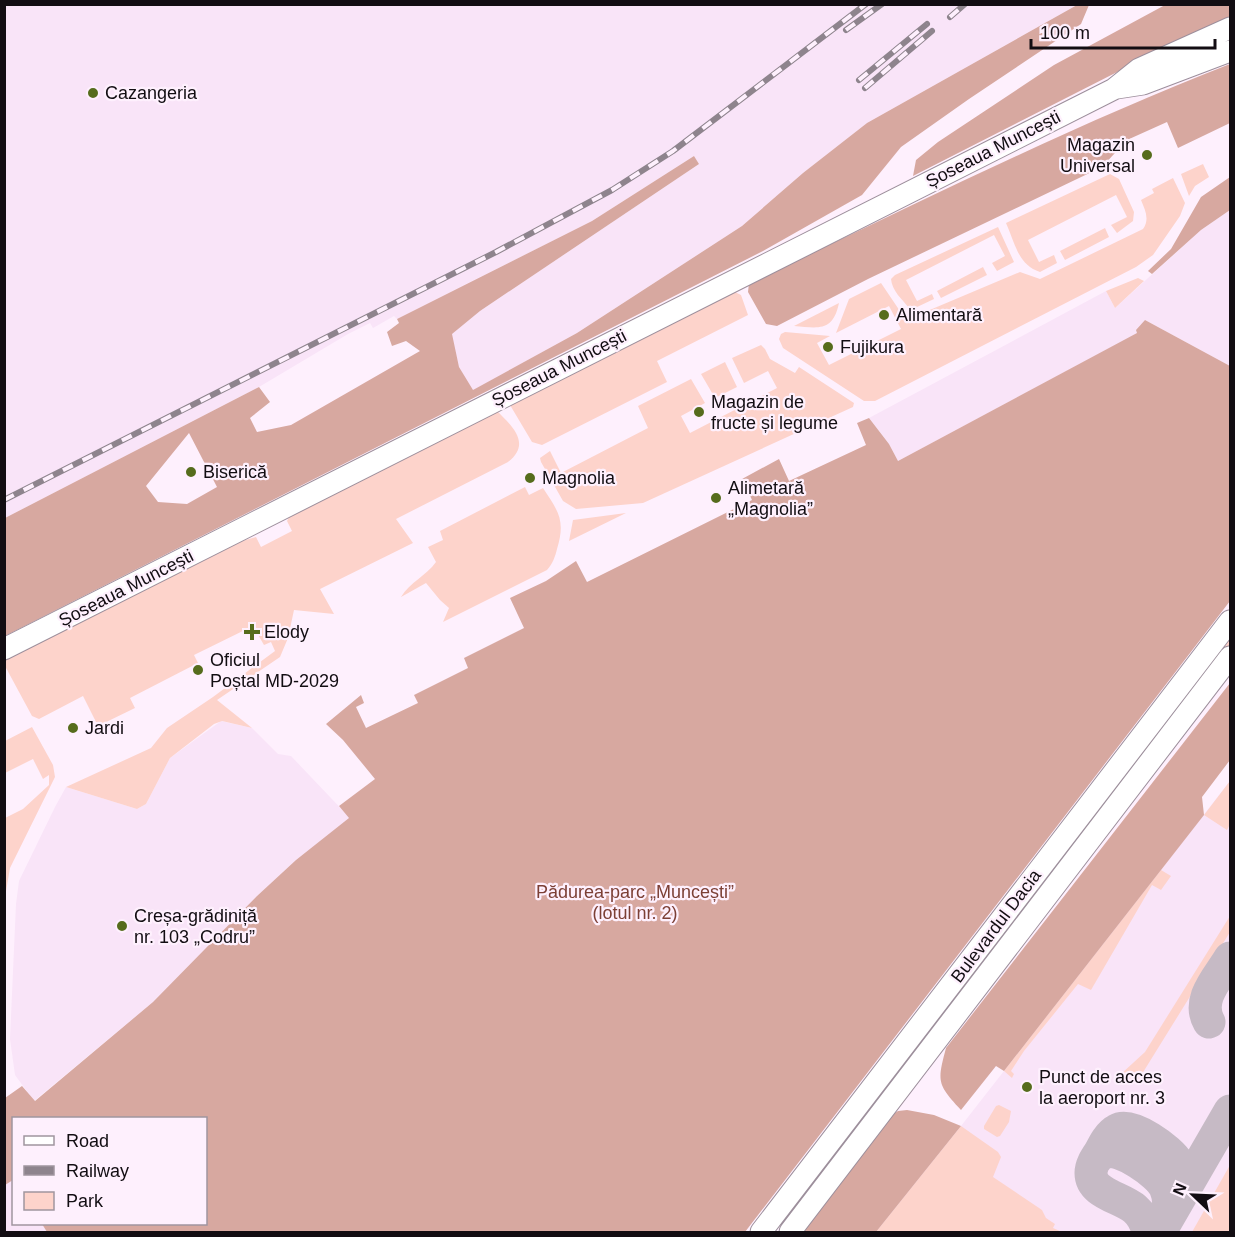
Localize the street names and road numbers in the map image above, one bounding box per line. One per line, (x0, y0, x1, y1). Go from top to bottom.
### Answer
street label: Șoseaua Muncești (922, 106, 1064, 192)
street label: Șoseaua Muncești (488, 325, 630, 411)
street label: Șoseaua Muncești (55, 545, 197, 631)
street label: Bulevardul Dacia (947, 865, 1046, 986)

